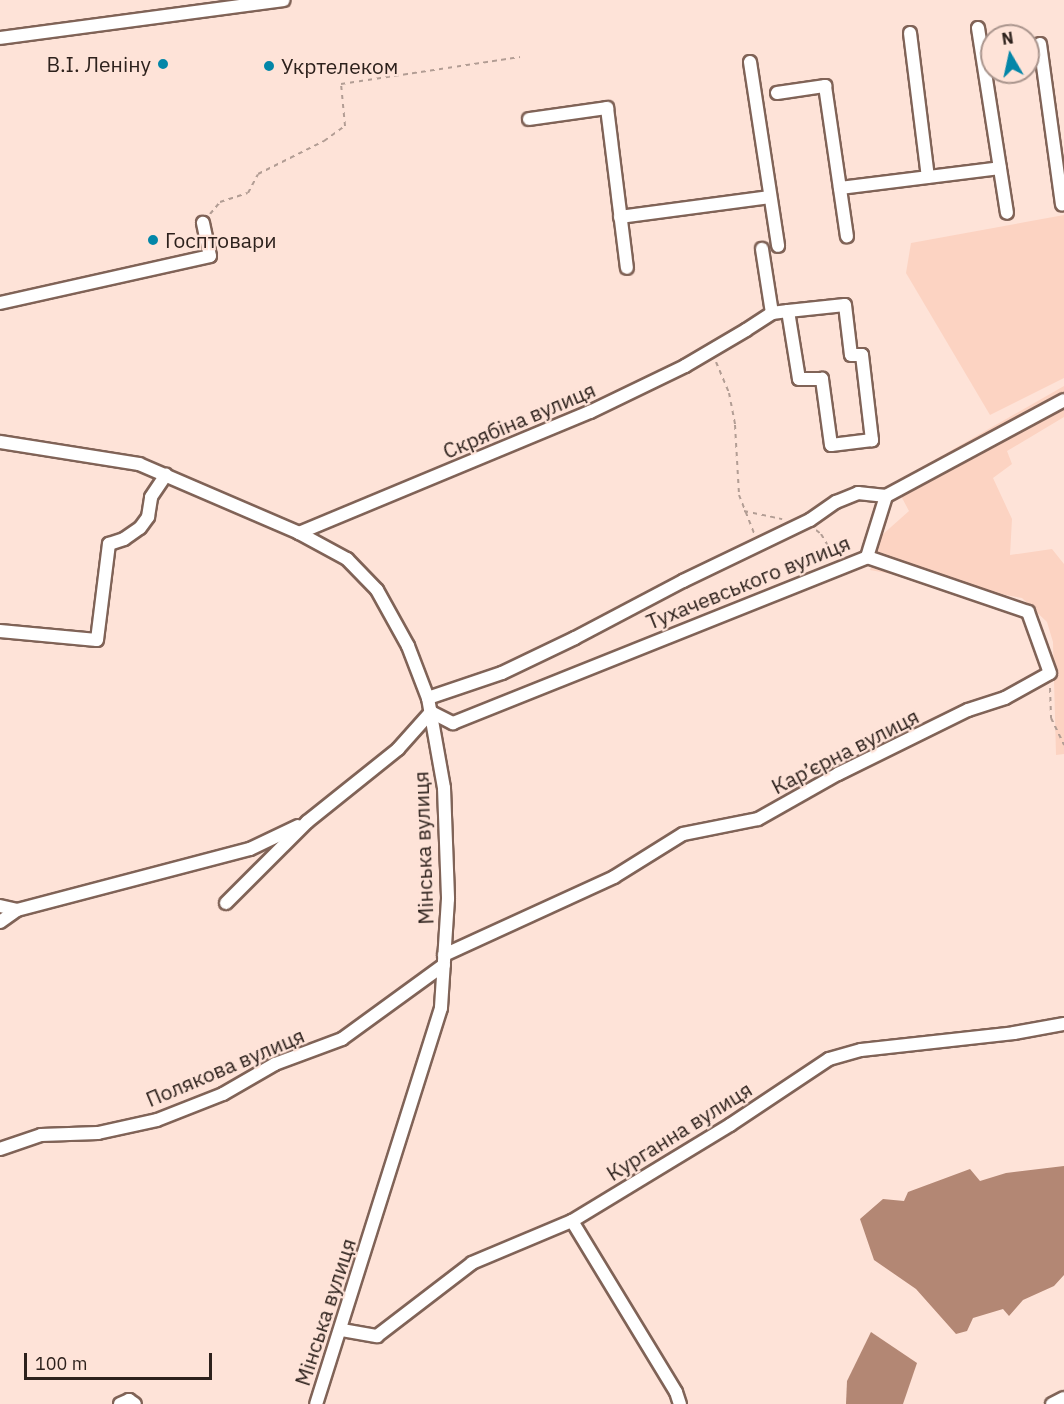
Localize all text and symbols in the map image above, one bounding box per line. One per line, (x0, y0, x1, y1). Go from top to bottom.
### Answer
north arrow (980, 24, 1040, 84)
text: N (1000, 27, 1015, 49)
place label: В.І. Леніну (47, 51, 151, 77)
place label: Укртелеком (281, 53, 398, 79)
marker: В.І. Леніну (156, 57, 170, 71)
marker: Укртелеком (262, 59, 276, 73)
place label: Госптовари (165, 227, 276, 253)
marker: Госптовари (146, 233, 160, 247)
street label: Скрябіна вулиця (439, 376, 599, 464)
street label: Тухачевського вулиця (642, 530, 854, 634)
street label: Кар’єрна вулиця (767, 703, 923, 799)
street label: Мінська вулиця (408, 771, 438, 925)
street label: Полякова вулиця (142, 1022, 308, 1112)
street label: Курганна вулиця (602, 1076, 756, 1186)
street label: Мінська вулиця (289, 1235, 361, 1389)
scale bar (27, 1341, 214, 1379)
text: 100 m (35, 1352, 87, 1375)

